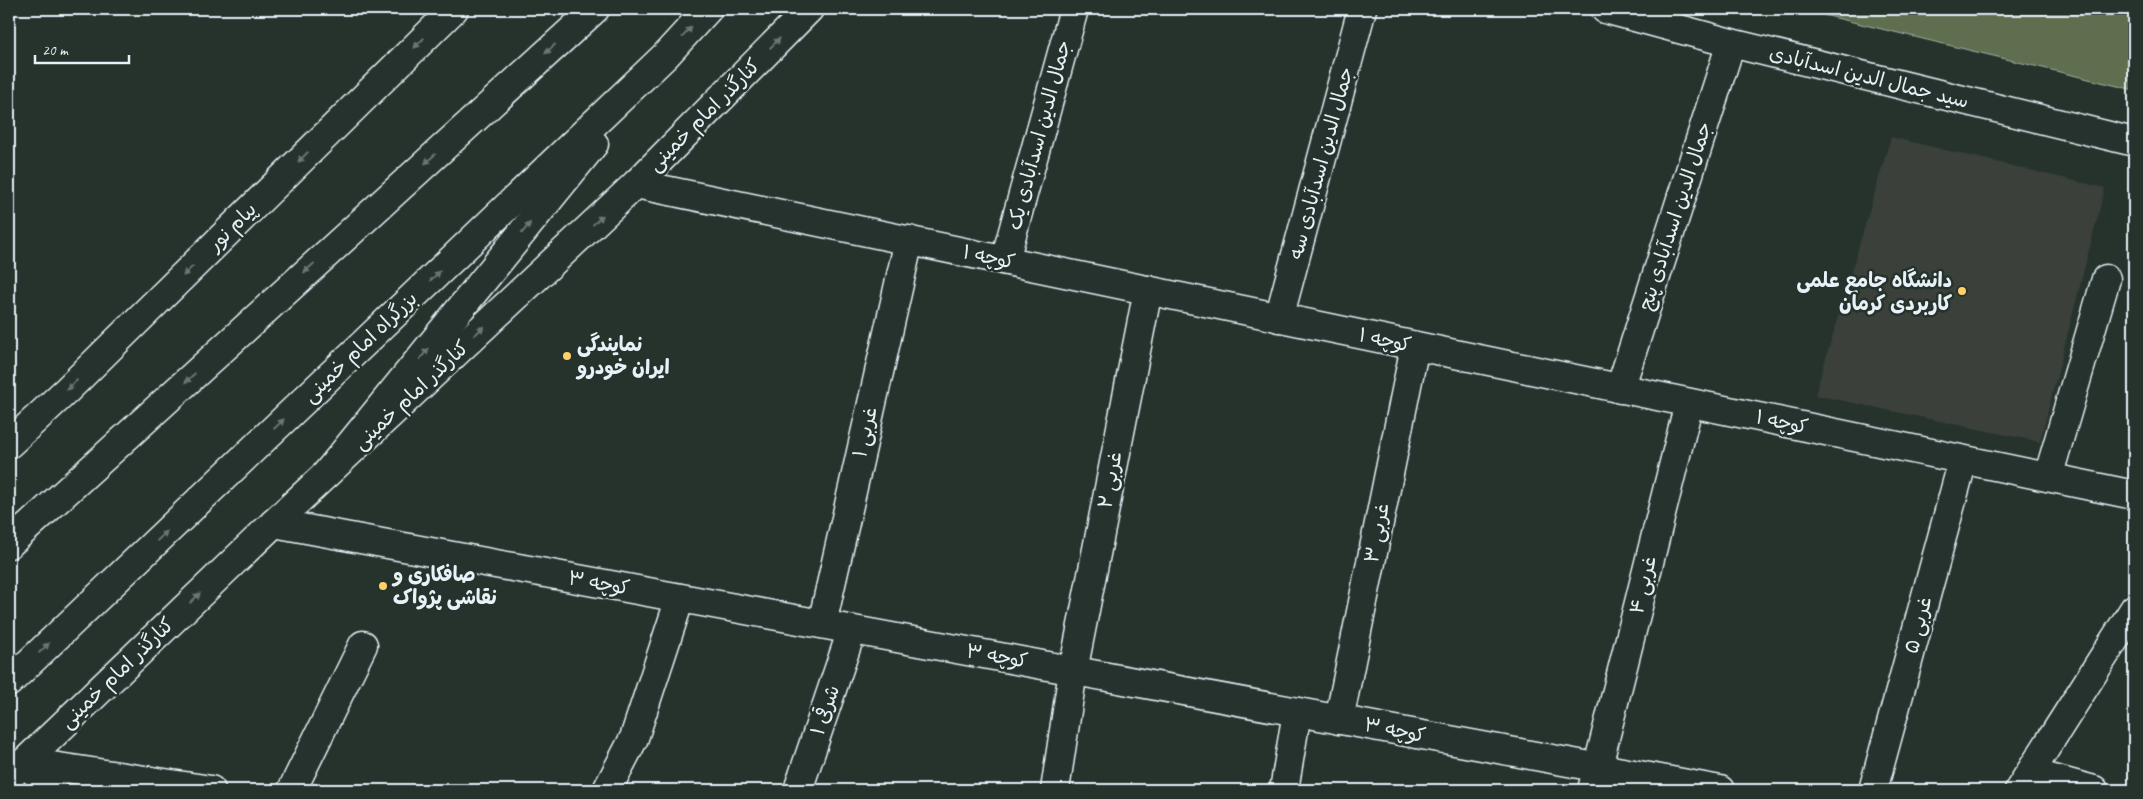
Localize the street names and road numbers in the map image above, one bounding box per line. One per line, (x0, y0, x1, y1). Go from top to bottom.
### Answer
street label: جمال الدین اسدآبادی یک (1002, 37, 1076, 233)
street label: سید جمال الدین اسدآبادی (1767, 40, 1971, 114)
street label: کنارگذر امام خمینی (642, 53, 767, 178)
street label: جمال الدین اسدآبادی سه (1283, 64, 1359, 262)
street label: جمال الدین اسدآبادی پنج (1633, 119, 1718, 314)
street label: پیام نور (201, 197, 263, 259)
street label: کوچه ۱ (961, 239, 1017, 275)
street label: بزرگراه امام خمینی (297, 286, 424, 409)
street label: کوچه ۱ (1357, 322, 1413, 358)
street label: کنارگذر امام خمینی (348, 335, 476, 457)
street label: غربی ۱ (847, 404, 883, 460)
street label: کوچه ۱ (1754, 404, 1810, 440)
street label: غربی ۲ (1092, 449, 1128, 511)
street label: غربی ۳ (1359, 501, 1395, 565)
street label: غربی ۴ (1624, 553, 1662, 617)
street label: کوچه ۳ (566, 565, 632, 601)
street label: غربی ۵ (1898, 594, 1938, 656)
street label: کنارگذر امام خمینی (55, 612, 181, 735)
street label: کوچه ۳ (964, 638, 1030, 674)
street label: شرقی ۱ (804, 681, 845, 738)
street label: کوچه ۳ (1362, 712, 1428, 748)

